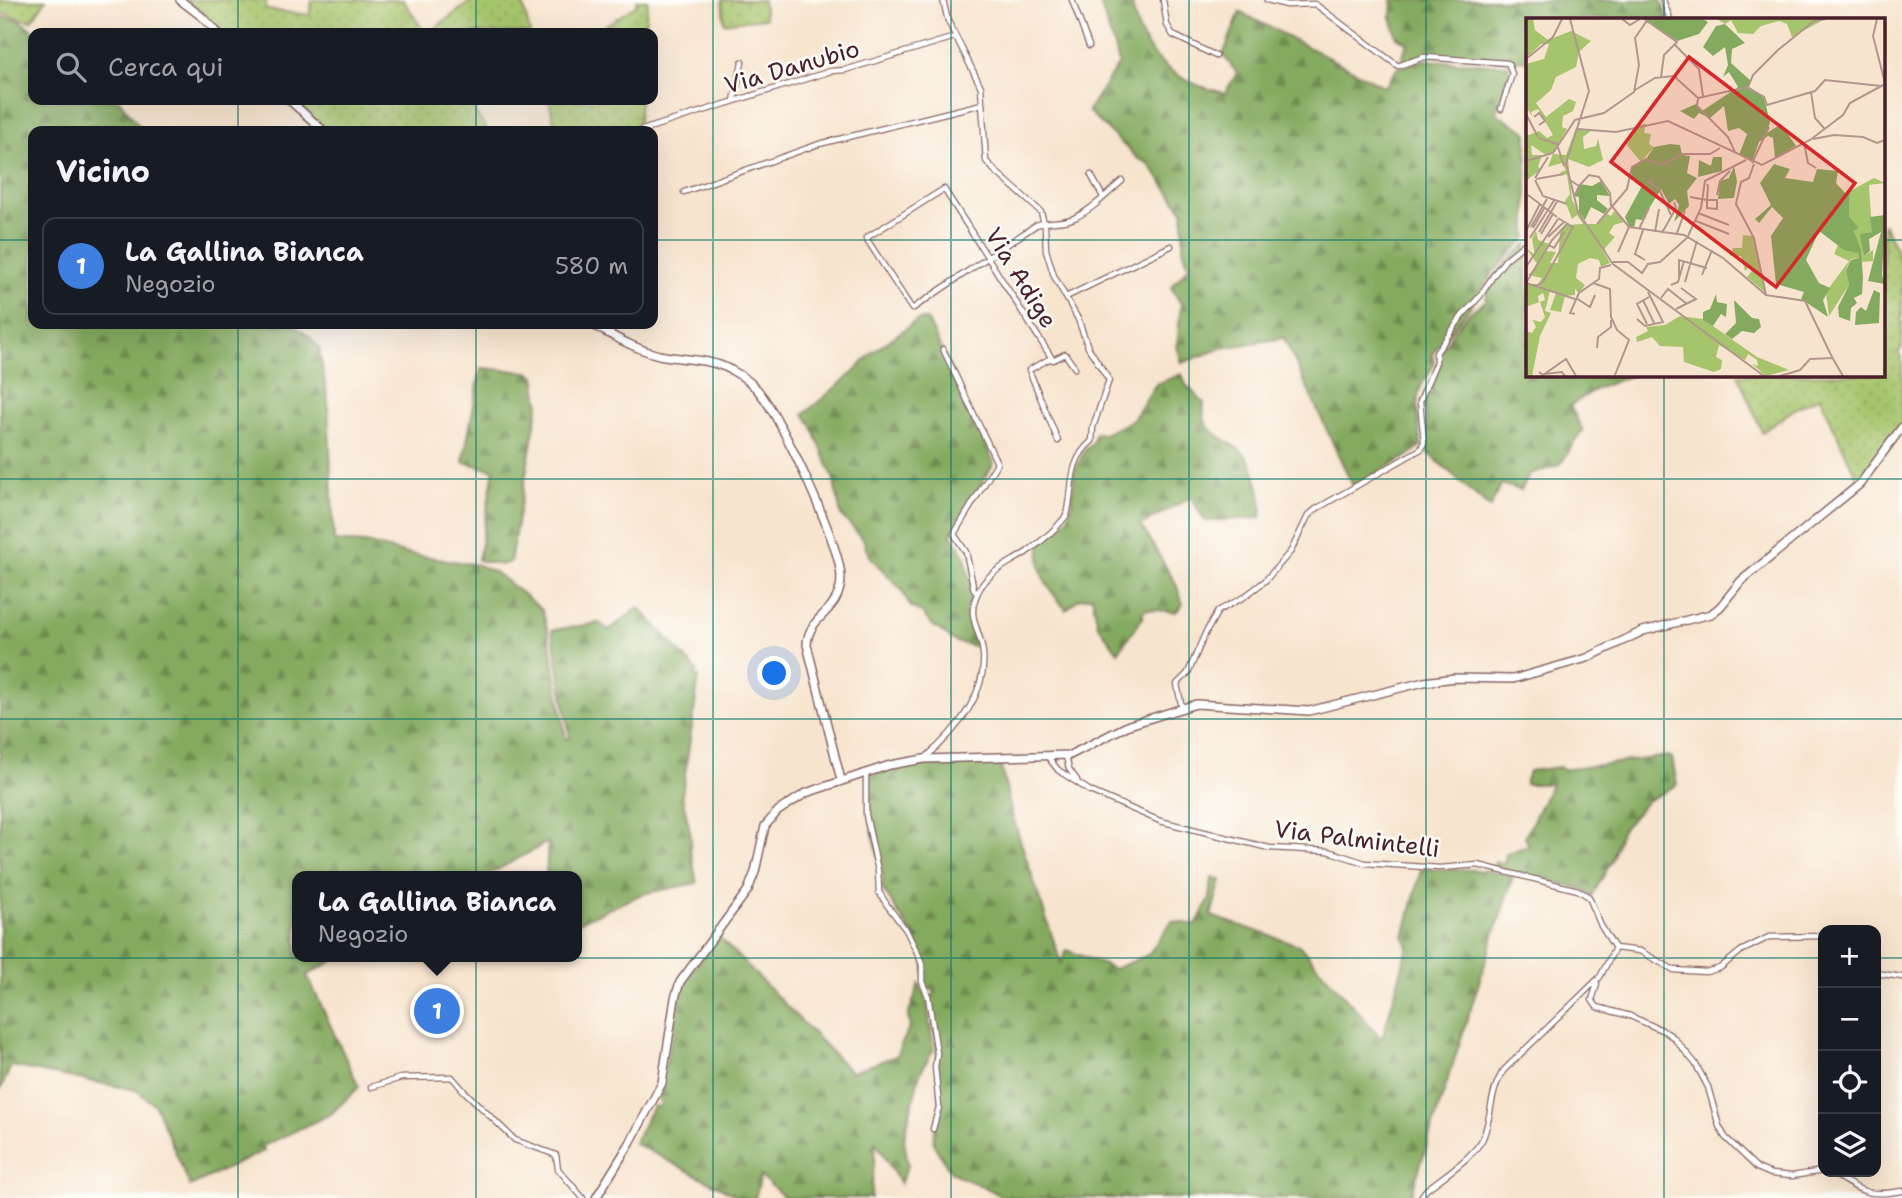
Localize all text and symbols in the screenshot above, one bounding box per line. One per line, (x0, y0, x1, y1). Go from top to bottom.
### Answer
inset map (1526, 18, 1884, 376)
search box (28, 28, 658, 105)
street label: Via Danubio (721, 32, 863, 102)
icon: search (52, 48, 90, 86)
text: Cerca qui (108, 49, 224, 84)
text: Vicino (56, 151, 150, 192)
street label: Via Adige (978, 222, 1064, 334)
text: La Gallina Bianca (125, 234, 364, 269)
text: 1 (76, 251, 86, 281)
text: 580 m (555, 251, 628, 281)
text: Negozio (125, 269, 216, 299)
your location (757, 656, 791, 690)
street label: Via Palmintelli (1273, 813, 1441, 865)
popup (292, 871, 582, 962)
text: La Gallina Bianca (318, 884, 556, 919)
text: Negozio (318, 919, 408, 949)
map controls (1818, 925, 1881, 1177)
button: + (1818, 925, 1881, 988)
pin: 1 (414, 985, 460, 1037)
button: − (1818, 988, 1881, 1051)
button: locate (1818, 1051, 1881, 1114)
button: layers (1818, 1114, 1881, 1177)

